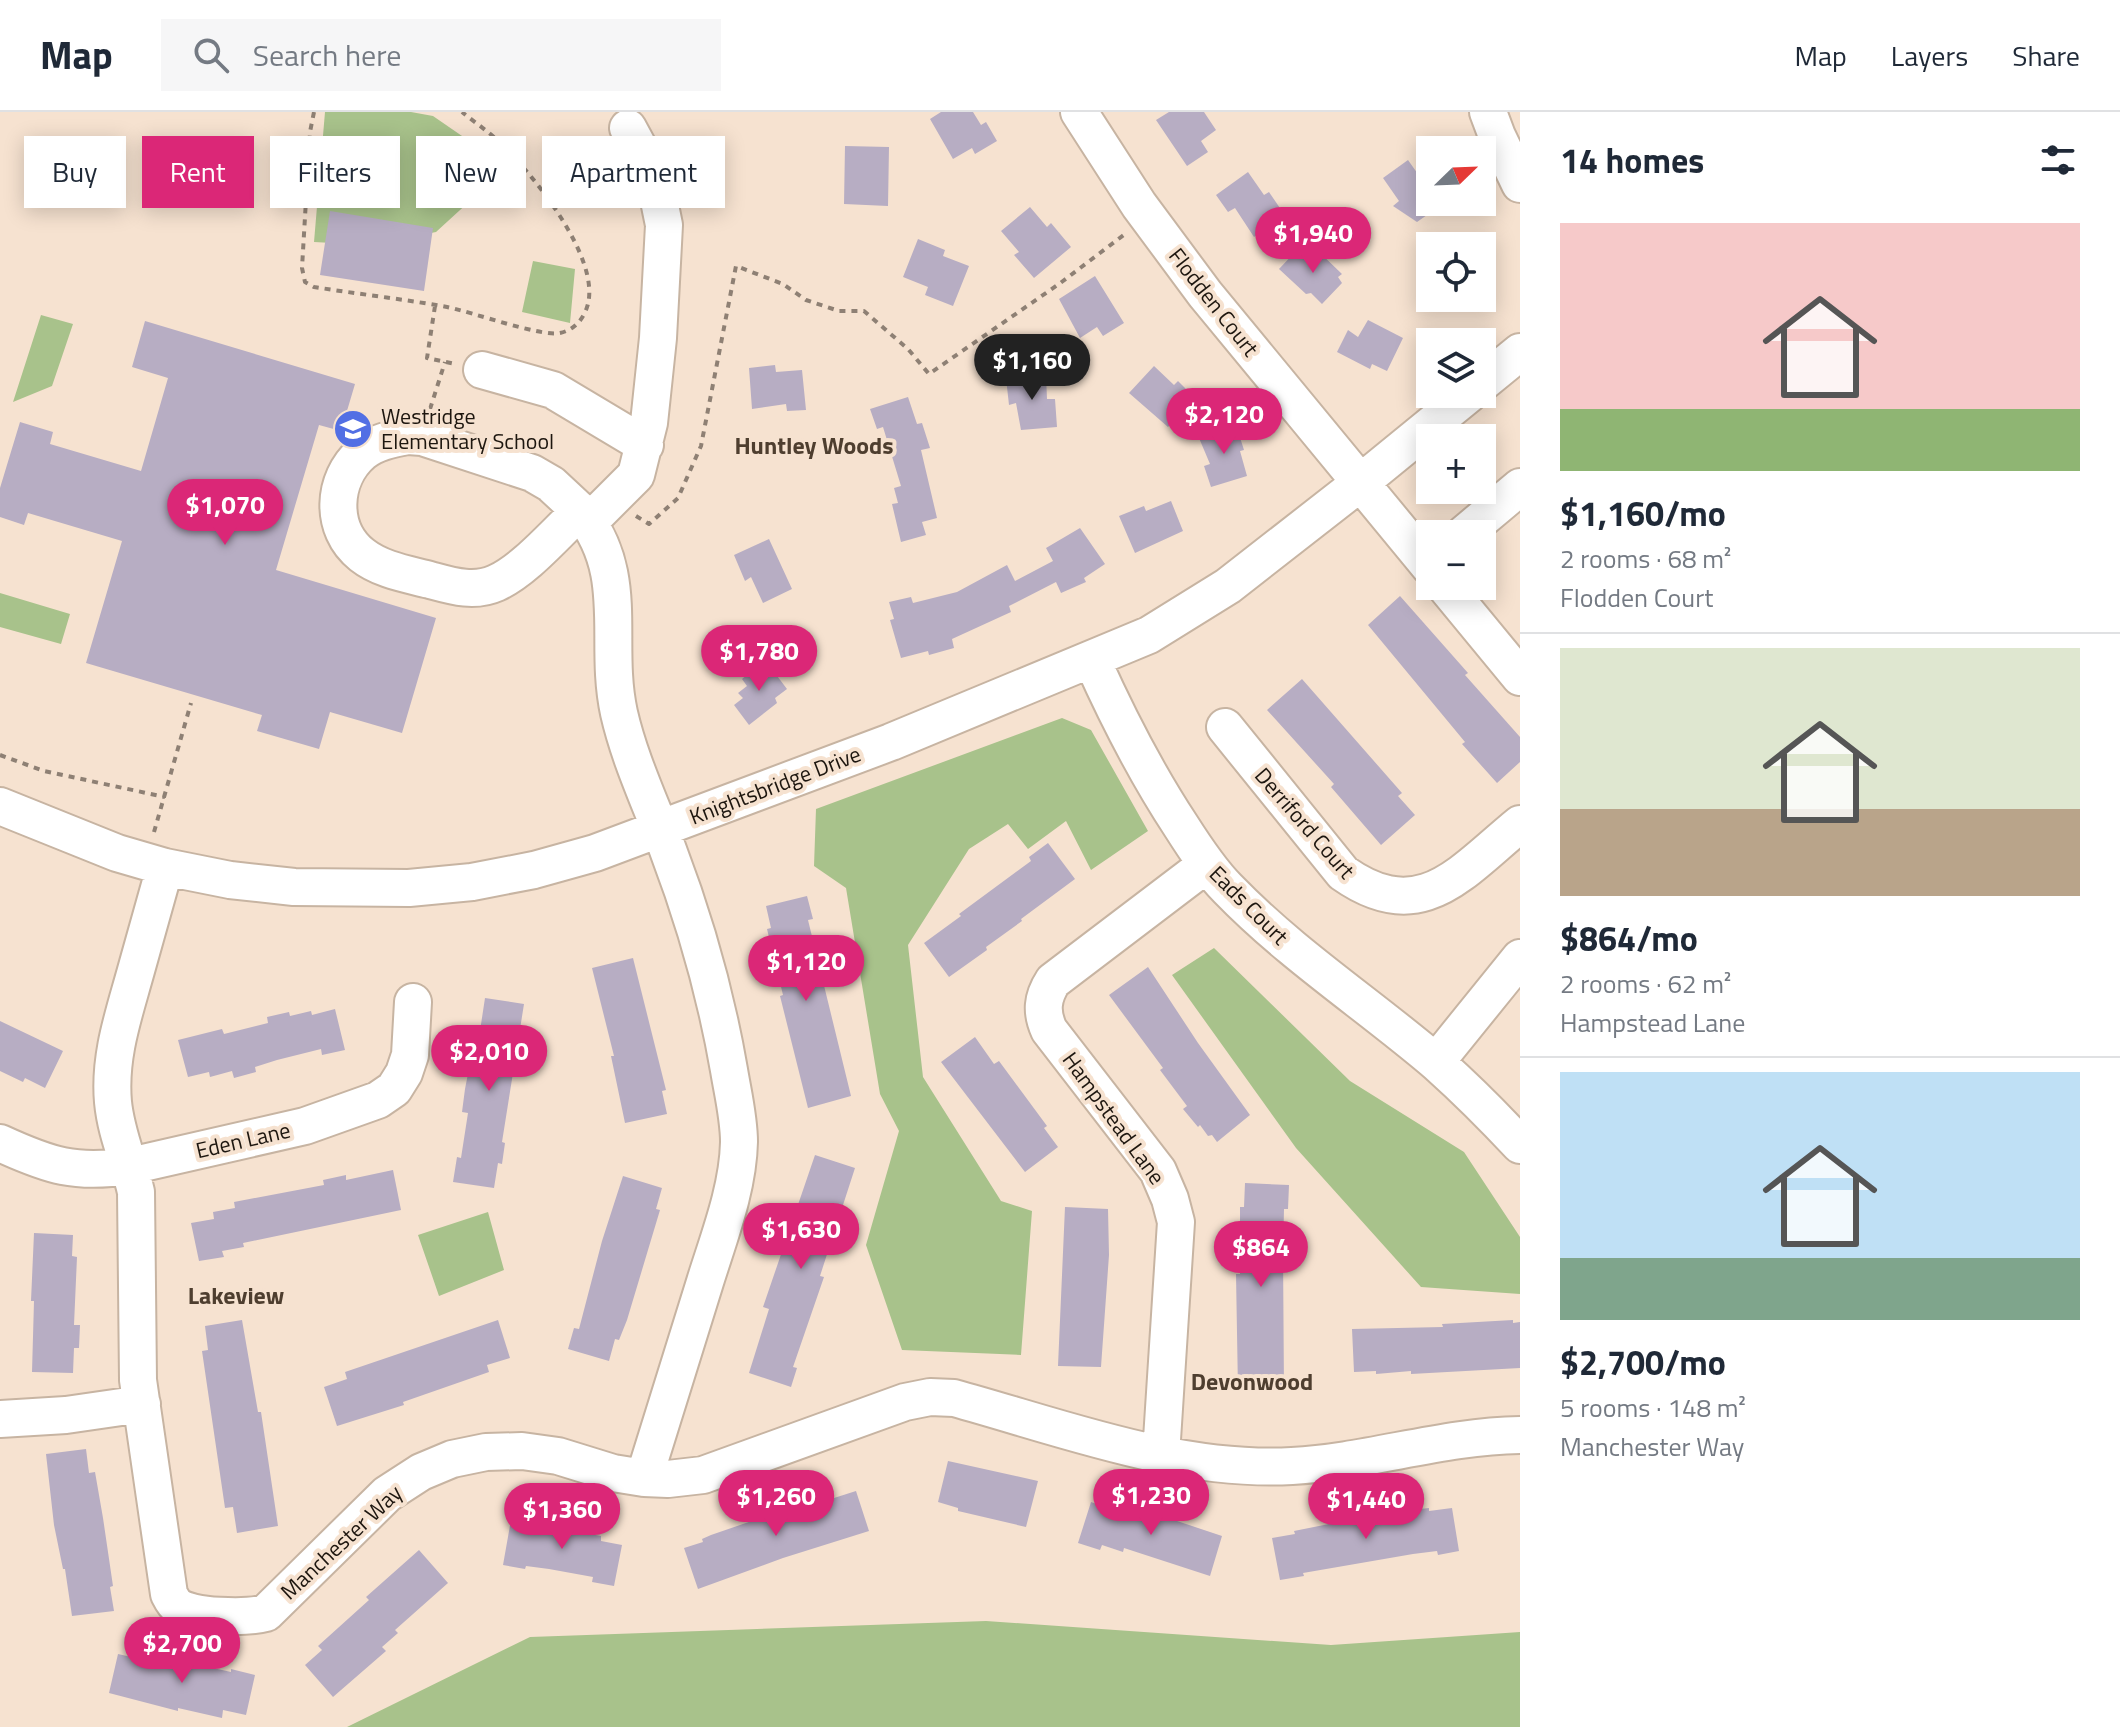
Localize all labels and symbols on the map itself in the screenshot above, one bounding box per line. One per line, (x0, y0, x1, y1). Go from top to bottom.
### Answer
north arrow (1416, 136, 1496, 216)
pin: $1,940 (1248, 207, 1378, 275)
street label: Flodden Court (1161, 240, 1267, 364)
pin: $1,160 (967, 334, 1097, 402)
pin: $2,120 (1159, 388, 1289, 456)
place label: Westridge Elementary School (381, 399, 554, 458)
school or university icon: Westridge Elementary School (332, 408, 374, 450)
district label: Huntley Woods (734, 427, 894, 463)
pin: $1,070 (160, 479, 290, 547)
pin: $1,780 (694, 625, 824, 693)
street label: Knightsbridge Drive (684, 737, 866, 833)
street label: Derriford Court (1247, 760, 1363, 887)
street label: Eads Court (1202, 858, 1297, 953)
pin: $1,120 (741, 935, 871, 1003)
pin: $2,010 (424, 1025, 554, 1093)
street label: Hampstead Lane (1054, 1045, 1174, 1191)
street label: Eden Lane (192, 1113, 294, 1167)
pin: $1,630 (736, 1203, 866, 1271)
pin: $864 (1214, 1221, 1308, 1289)
district label: Lakeview (188, 1277, 284, 1313)
district label: Devonwood (1191, 1363, 1313, 1399)
pin: $1,230 (1086, 1469, 1216, 1537)
pin: $1,260 (711, 1470, 841, 1538)
pin: $1,440 (1301, 1473, 1431, 1541)
street label: Manchester Way (272, 1476, 410, 1608)
pin: $1,360 (497, 1483, 627, 1551)
pin: $2,700 (117, 1617, 247, 1685)

